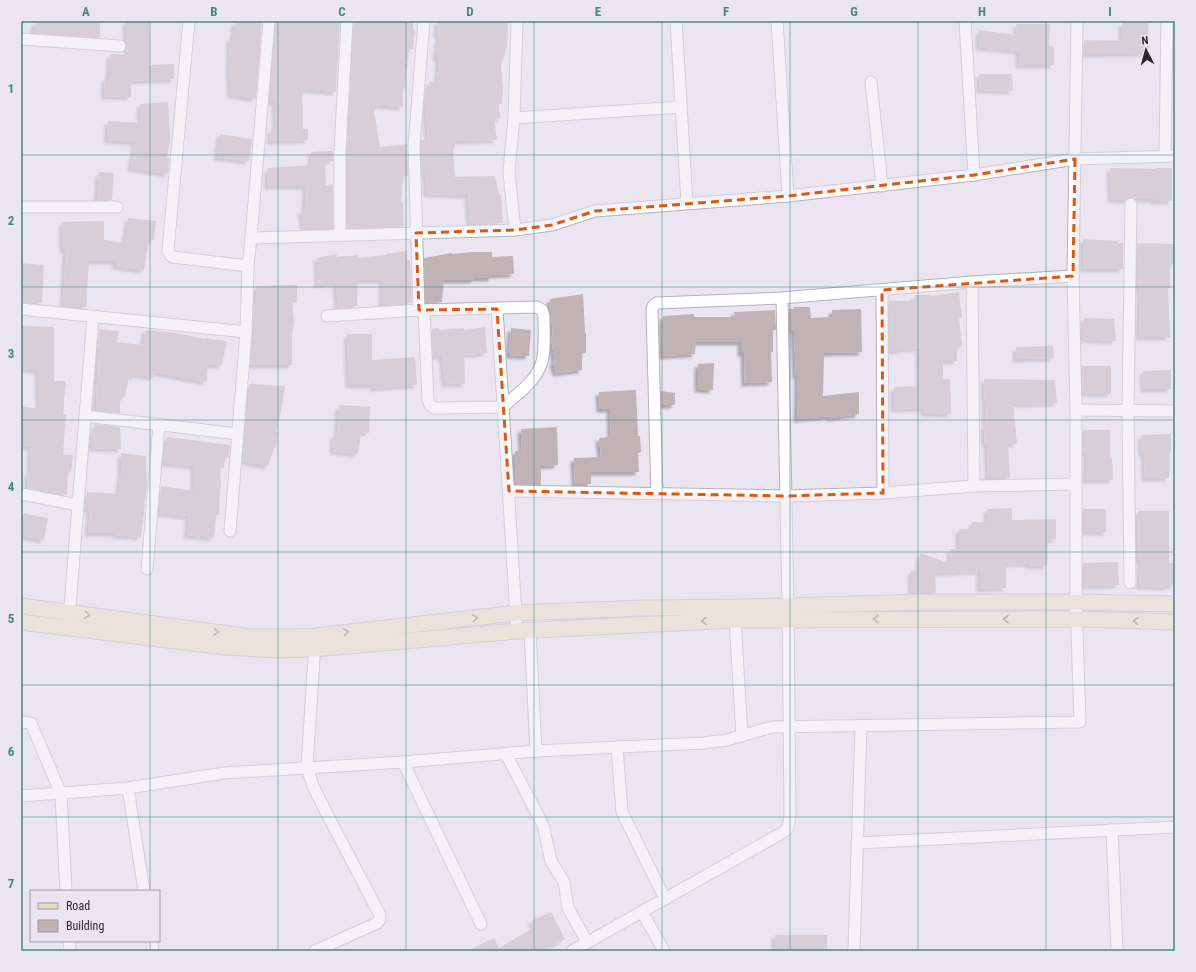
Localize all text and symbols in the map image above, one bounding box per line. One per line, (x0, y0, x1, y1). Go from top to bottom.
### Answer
text: A (82, 4, 90, 19)
text: B (210, 4, 218, 19)
text: C (338, 4, 346, 19)
text: D (466, 4, 474, 19)
text: E (595, 4, 602, 19)
text: F (723, 4, 729, 19)
text: G (850, 4, 858, 19)
text: H (978, 4, 986, 19)
text: I (1108, 4, 1112, 19)
north arrow (1126, 30, 1166, 70)
text: N (1141, 34, 1149, 47)
text: 1 (8, 81, 14, 96)
text: 2 (8, 213, 15, 228)
text: 3 (8, 346, 14, 361)
text: 4 (8, 479, 15, 494)
one-way arrow (84, 610, 90, 619)
text: 5 (8, 611, 15, 626)
one-way arrow (472, 614, 478, 623)
one-way arrow (873, 615, 879, 624)
one-way arrow (1003, 615, 1009, 623)
one-way arrow (701, 617, 707, 626)
one-way arrow (1133, 617, 1139, 625)
one-way arrow (213, 627, 219, 636)
one-way arrow (343, 628, 349, 637)
text: 6 (8, 744, 15, 759)
text: 7 (8, 876, 15, 891)
legend (30, 890, 160, 942)
text: Road (66, 899, 90, 913)
text: Building (66, 919, 104, 933)

